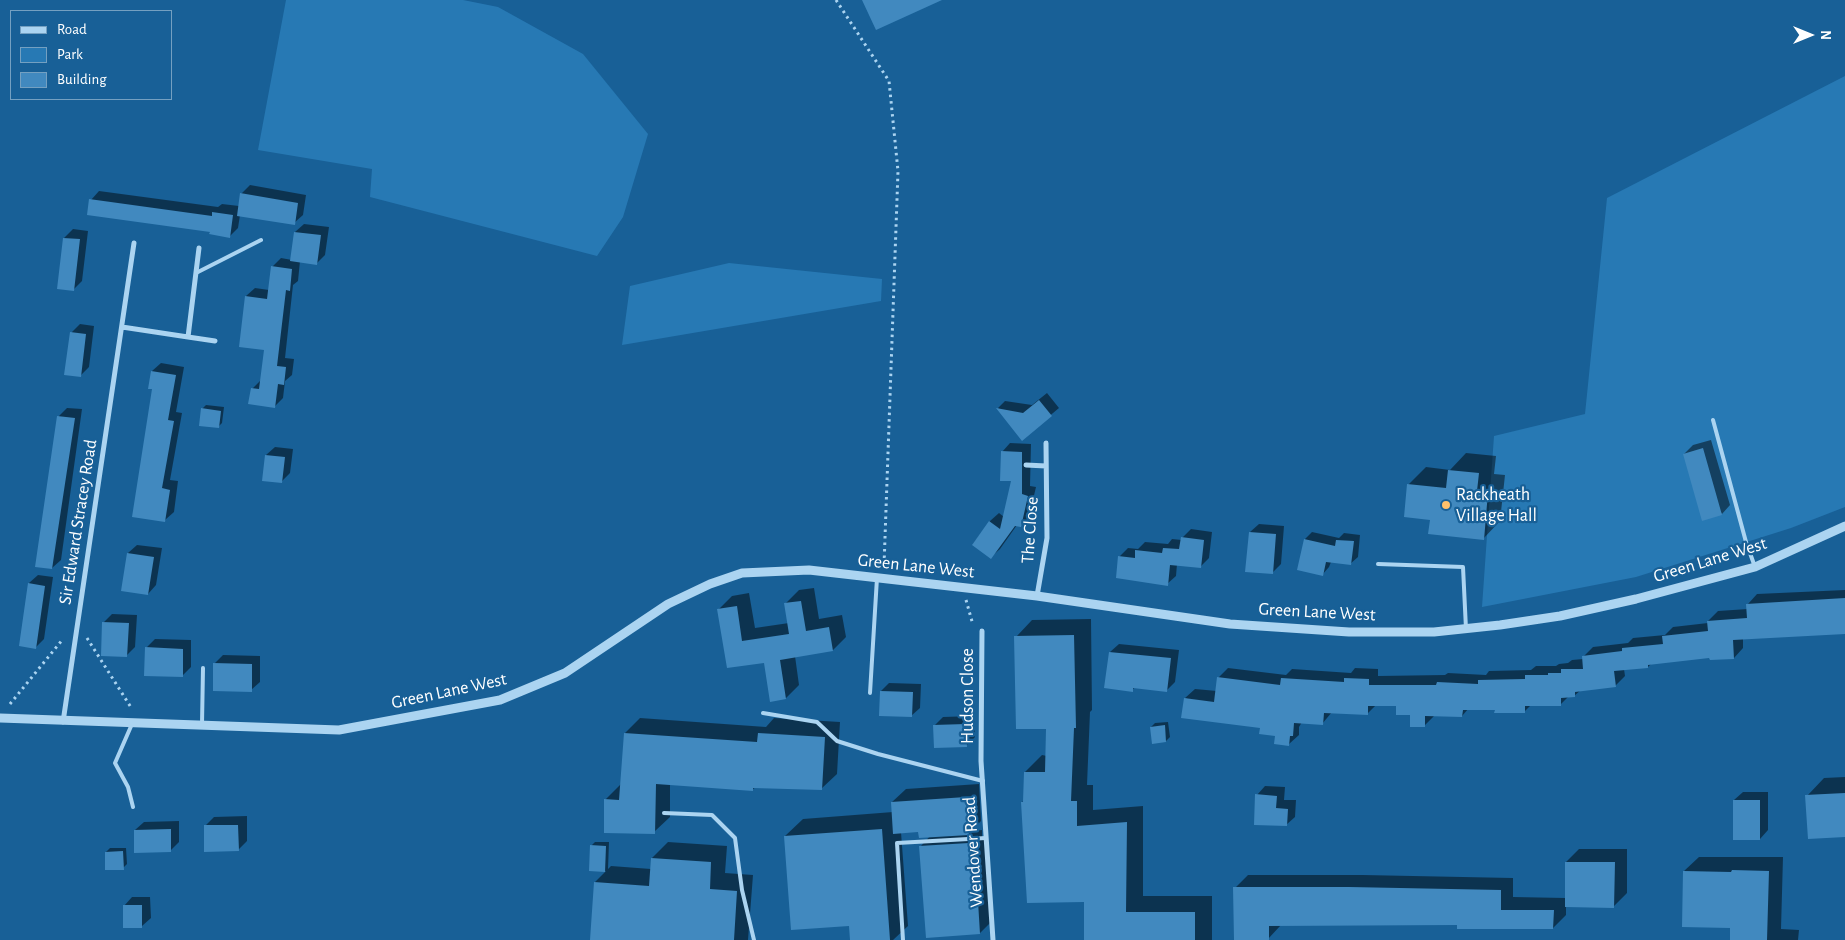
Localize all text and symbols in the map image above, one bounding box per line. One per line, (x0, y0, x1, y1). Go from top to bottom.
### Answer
legend (10, 10, 172, 100)
north arrow (1785, 10, 1835, 60)
text: Road (57, 22, 87, 37)
text: N (1818, 30, 1832, 40)
text: Park (57, 47, 83, 62)
text: Building (57, 72, 107, 87)
street label: Sir Edward Stracey Road (54, 438, 102, 606)
place label: Rackheath Village Hall (1456, 484, 1537, 526)
street label: The Close (1017, 496, 1043, 564)
marker: Rackheath Village Hall (1440, 499, 1452, 511)
street label: Green Lane West (1651, 533, 1769, 587)
street label: Green Lane West (857, 549, 975, 583)
street label: Green Lane West (1258, 598, 1376, 626)
street label: Hudson Close (957, 648, 979, 744)
street label: Green Lane West (389, 668, 509, 714)
street label: Wendover Road (958, 796, 988, 908)

